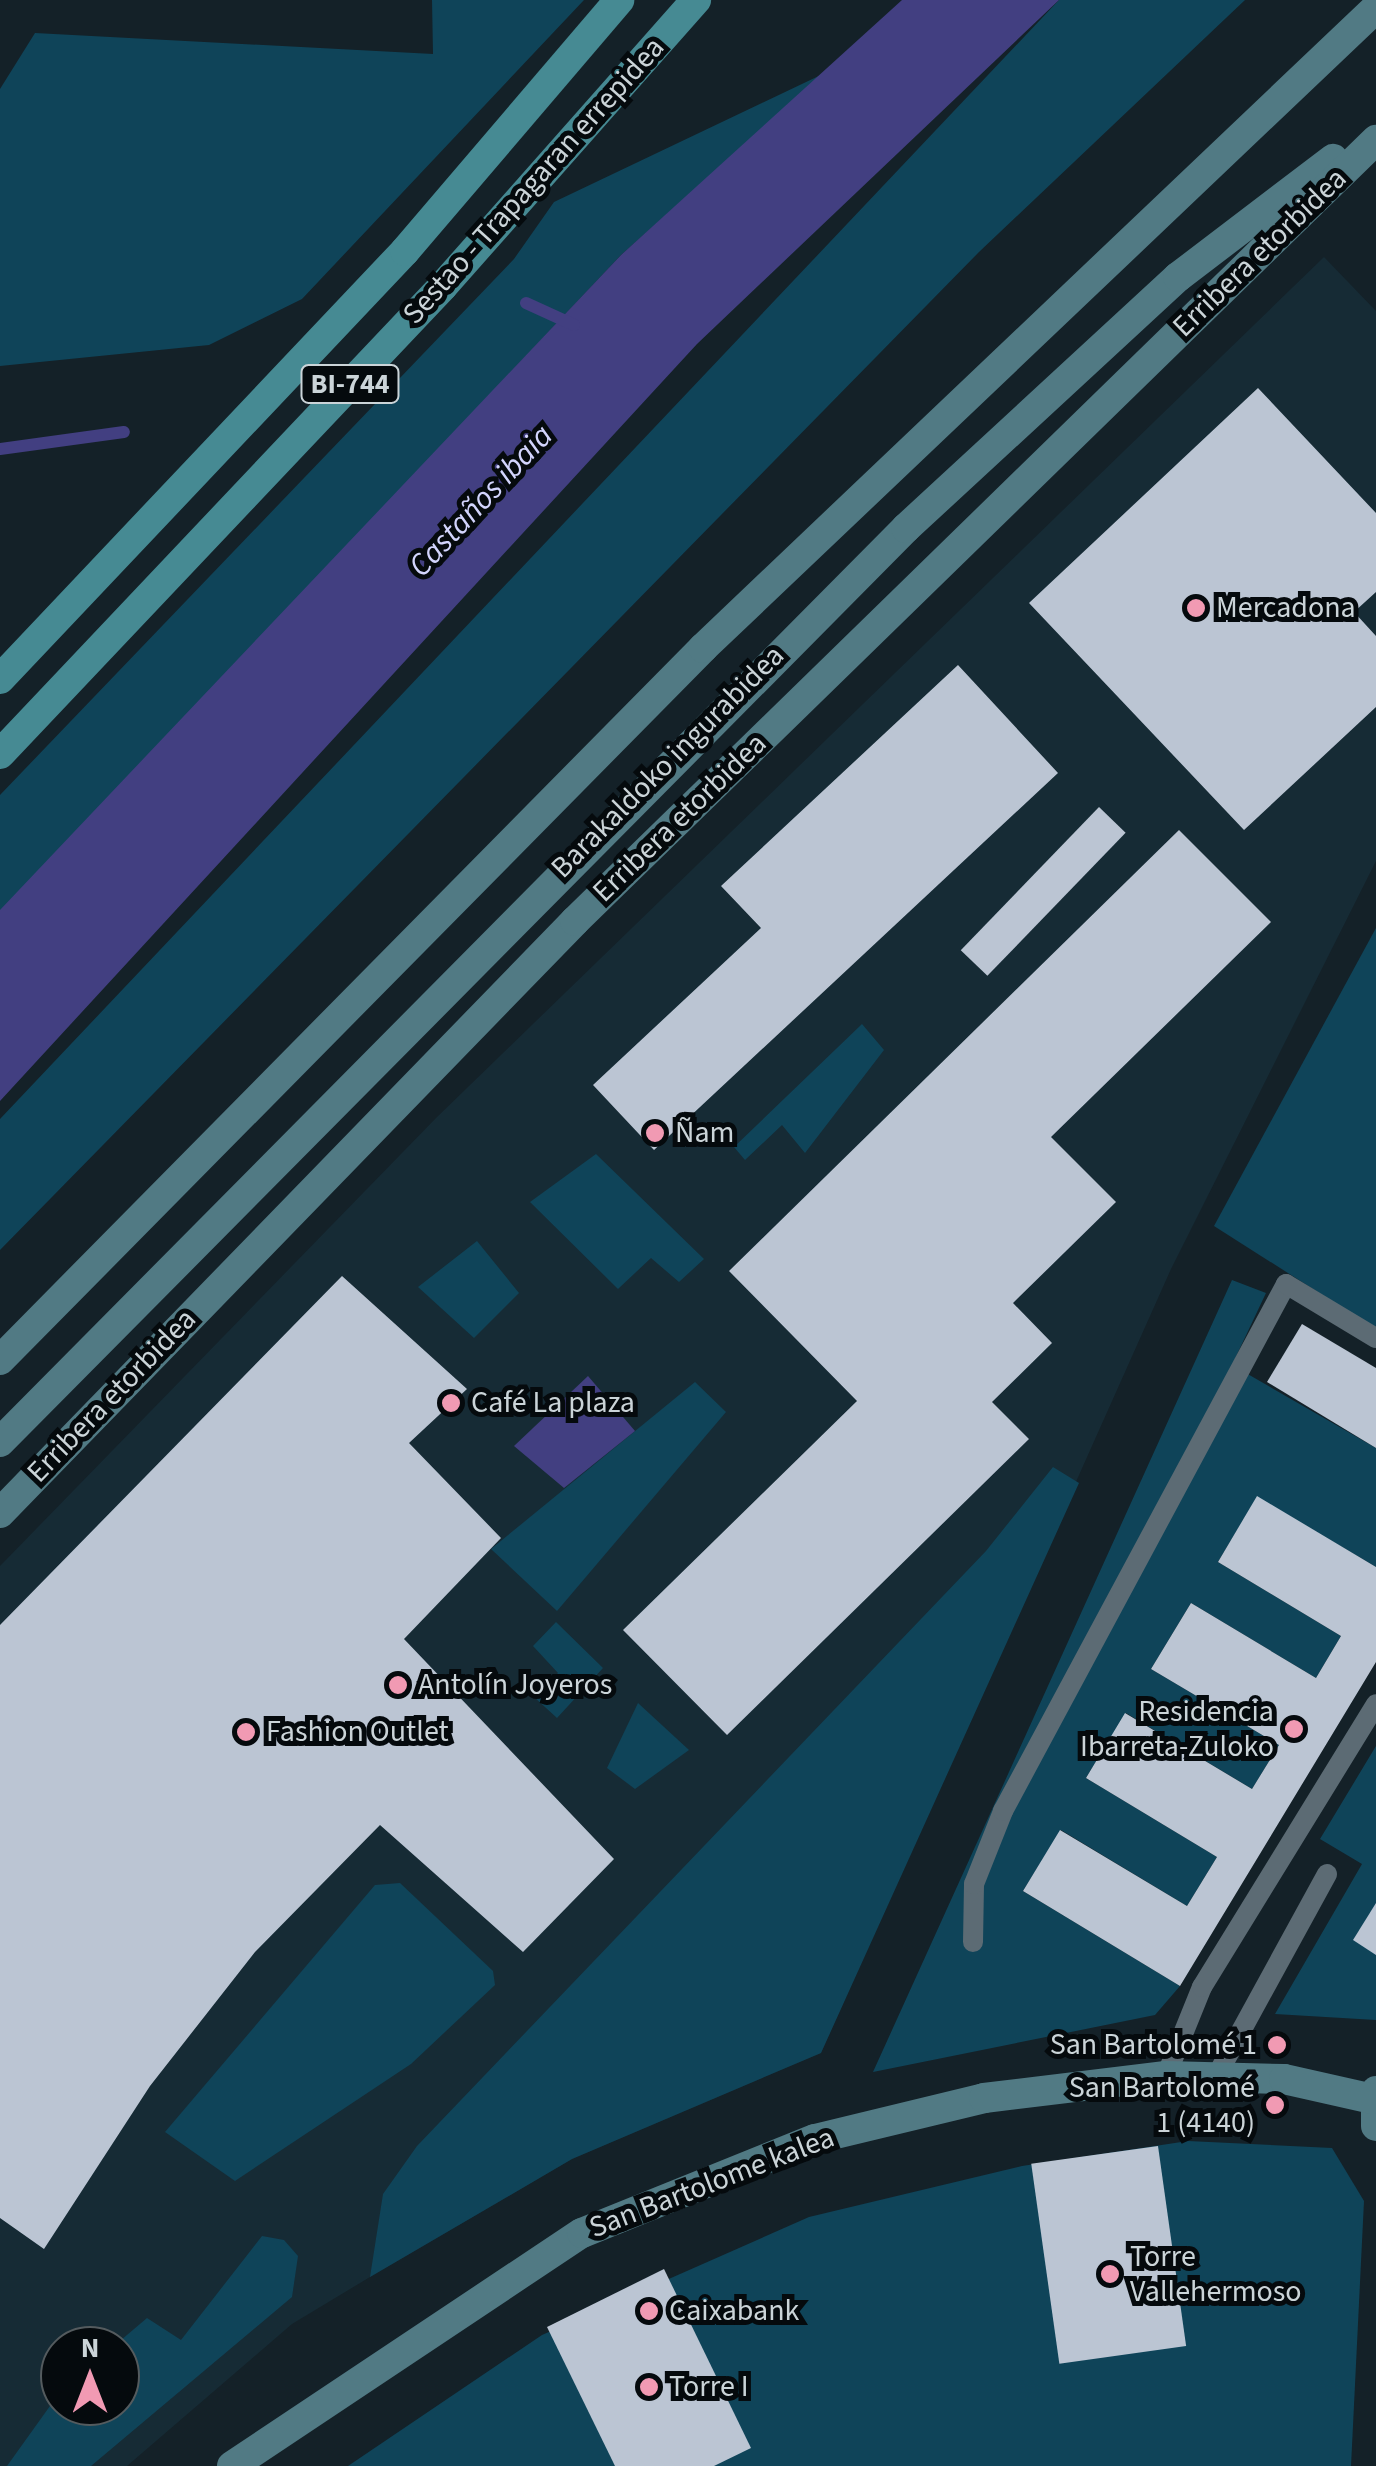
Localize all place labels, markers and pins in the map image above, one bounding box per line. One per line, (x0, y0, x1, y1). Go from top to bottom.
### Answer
place label: Mercadona (1216, 590, 1356, 626)
marker: Mercadona (1185, 597, 1207, 619)
place label: Ñam (675, 1115, 734, 1151)
marker: Ñam (644, 1122, 666, 1144)
place label: Café La plaza (471, 1385, 635, 1421)
marker: Café La plaza (440, 1392, 462, 1414)
place label: Antolín Joyeros (418, 1667, 612, 1703)
marker: Antolín Joyeros (387, 1674, 409, 1696)
place label: Residencia Ibarreta-Zuloko (1080, 1694, 1274, 1764)
place label: Fashion Outlet (266, 1714, 449, 1750)
marker: Residencia Ibarreta-Zuloko (1283, 1718, 1305, 1740)
marker: Fashion Outlet (235, 1721, 257, 1743)
place label: San Bartolomé 1 (1050, 2027, 1257, 2063)
marker: San Bartolomé 1 (1266, 2034, 1288, 2056)
place label: San Bartolomé 1 (4140) (1069, 2070, 1255, 2140)
marker: San Bartolomé 1 (4140) (1264, 2094, 1286, 2116)
place label: Torre Vallehermoso (1130, 2239, 1302, 2310)
marker: Torre Vallehermoso (1099, 2263, 1121, 2285)
place label: Caixabank (669, 2293, 799, 2329)
marker: Caixabank (638, 2300, 660, 2322)
place label: Torre I (669, 2369, 749, 2405)
marker: Torre I (638, 2376, 660, 2398)

